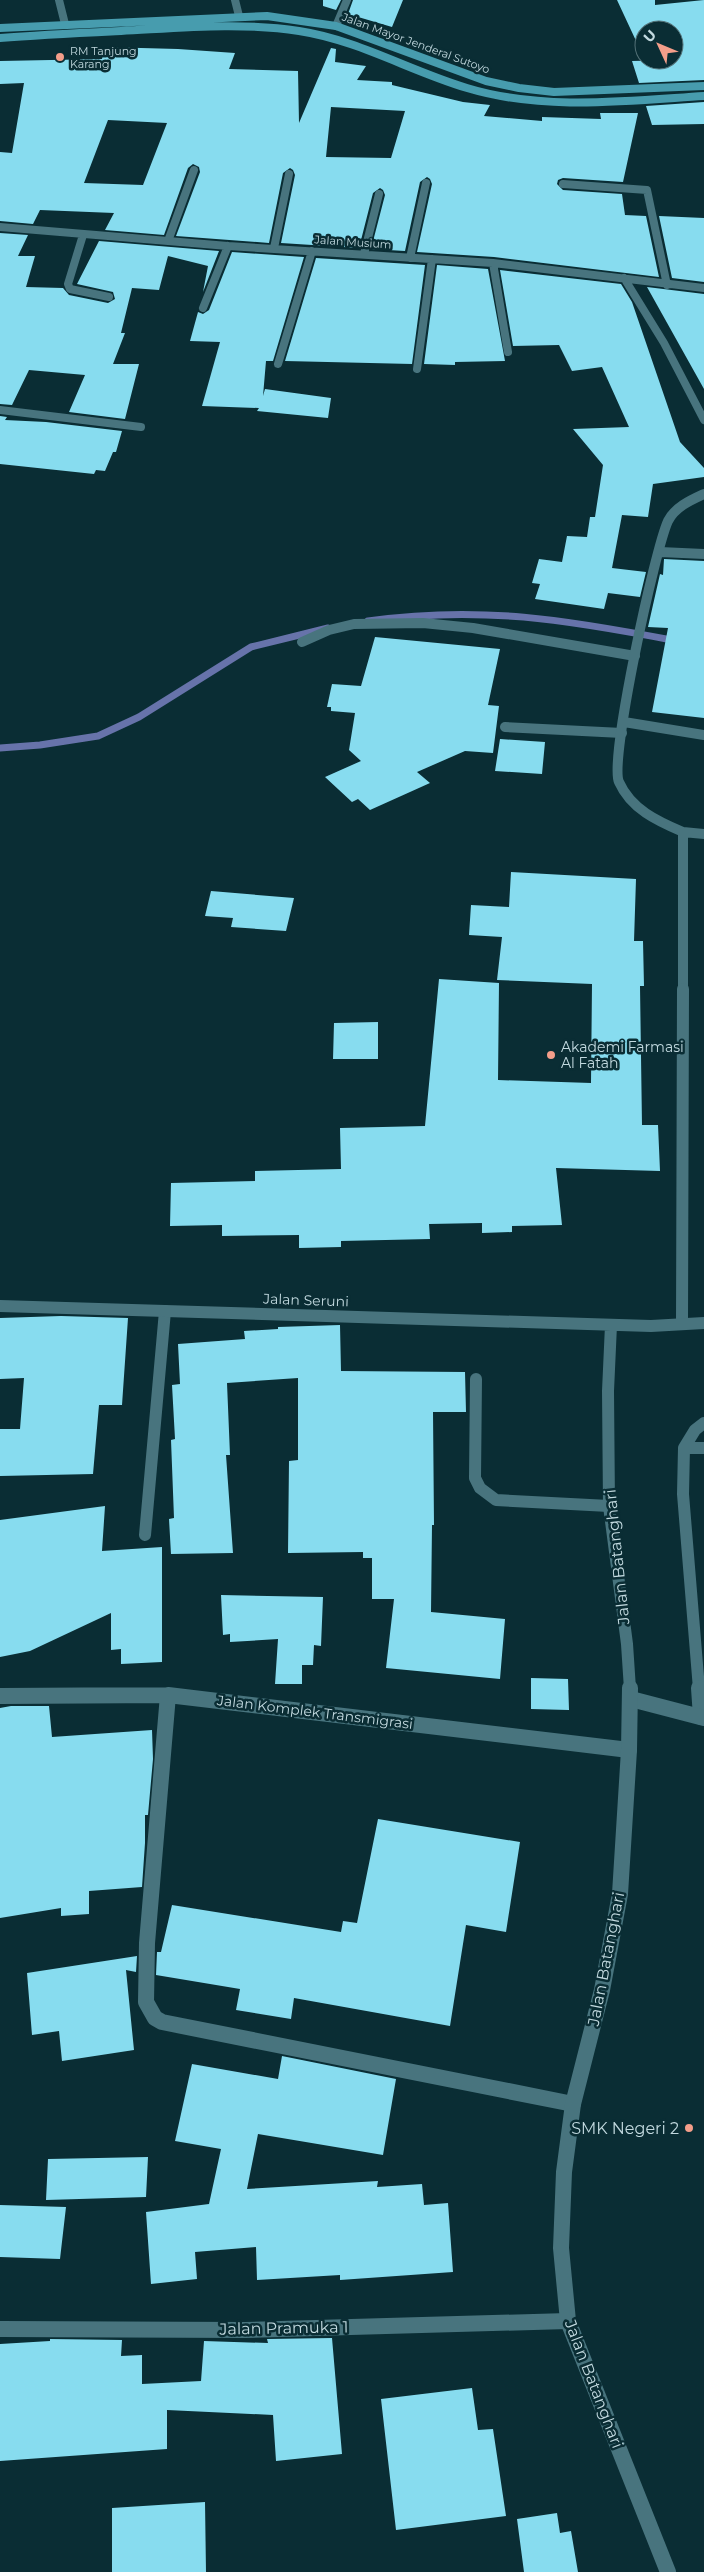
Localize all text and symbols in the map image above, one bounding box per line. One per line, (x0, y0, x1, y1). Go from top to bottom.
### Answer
street label: Jalan Mayor Jenderal Sutoyo (339, 9, 492, 76)
north arrow (634, 20, 684, 70)
text: U (639, 26, 660, 46)
place label: RM Tanjung Karang (70, 44, 137, 71)
marker: RM Tanjung Karang (54, 51, 66, 63)
street label: Jalan Musium (313, 232, 392, 252)
place label: Akademi Farmasi Al Fatah (561, 1038, 684, 1072)
marker: Akademi Farmasi Al Fatah (545, 1049, 557, 1061)
street label: Jalan Seruni (262, 1289, 349, 1310)
street label: Jalan Batanghari (600, 1488, 634, 1627)
street label: Jalan Komplek Transmigrasi (215, 1691, 414, 1733)
street label: Jalan Batanghari (584, 1890, 628, 2029)
place label: SMK Negeri 2 (571, 2119, 679, 2138)
marker: SMK Negeri 2 (683, 2122, 695, 2134)
street label: Jalan Batanghari (560, 2316, 627, 2451)
street label: Jalan Pramuka 1 (218, 2317, 349, 2339)

